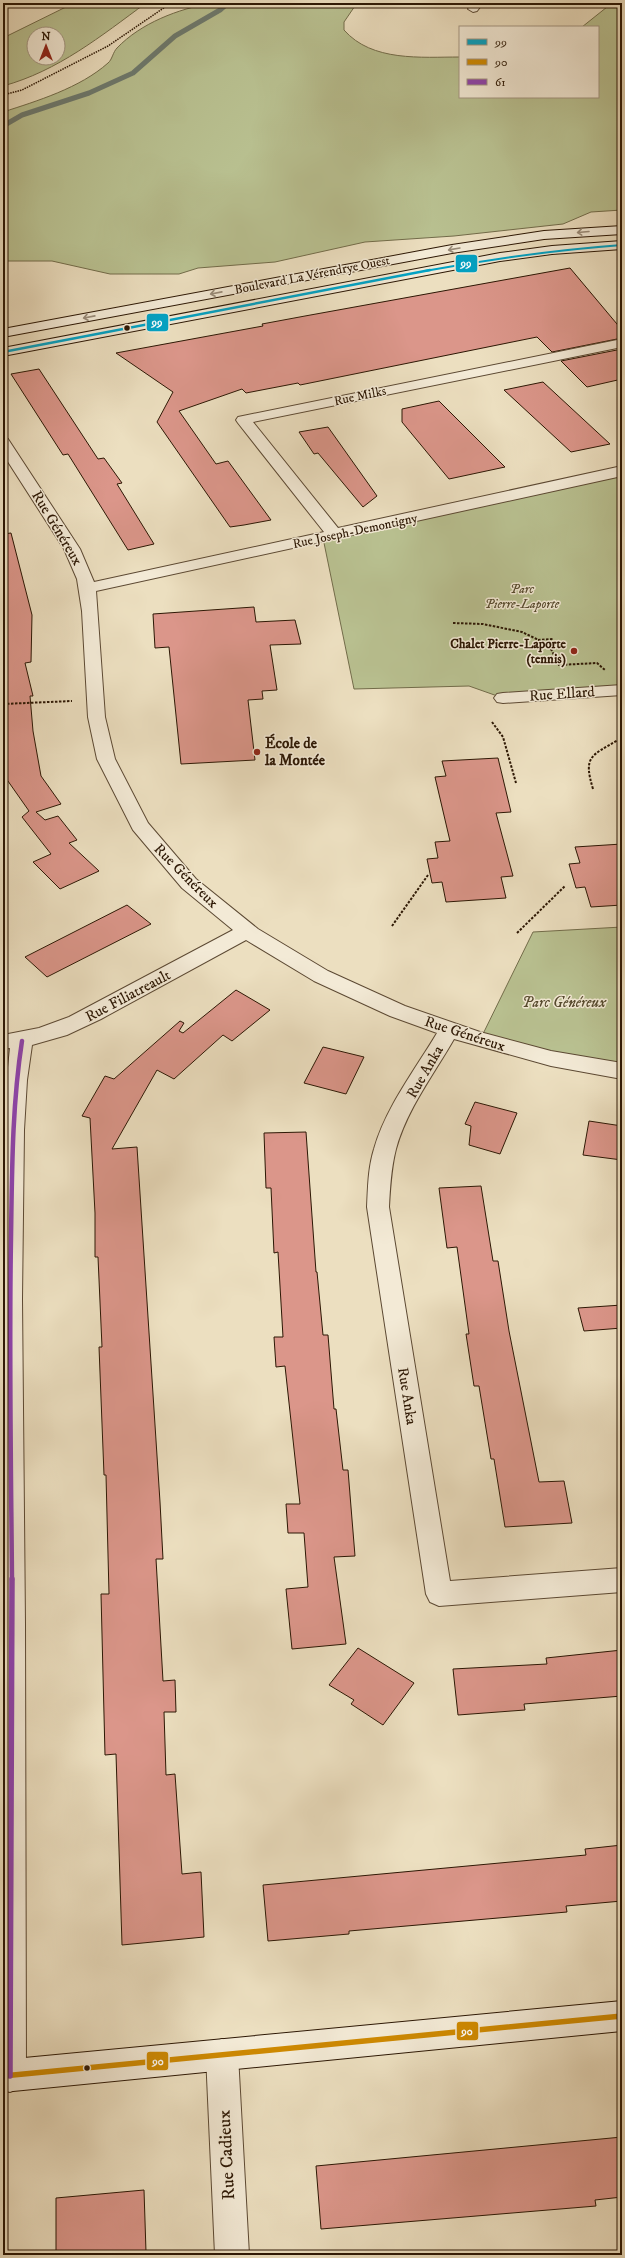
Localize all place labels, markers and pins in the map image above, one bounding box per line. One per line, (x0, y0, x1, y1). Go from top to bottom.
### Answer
unlabelled marker (122, 323, 132, 333)
place label: Chalet Pierre-Laporte (tennis) (450, 636, 567, 668)
marker: Chalet Pierre-Laporte (tennis) (569, 646, 579, 656)
place label: École de la Montée (264, 733, 326, 770)
marker: École de la Montée (252, 747, 262, 757)
unlabelled marker (82, 2063, 92, 2073)

